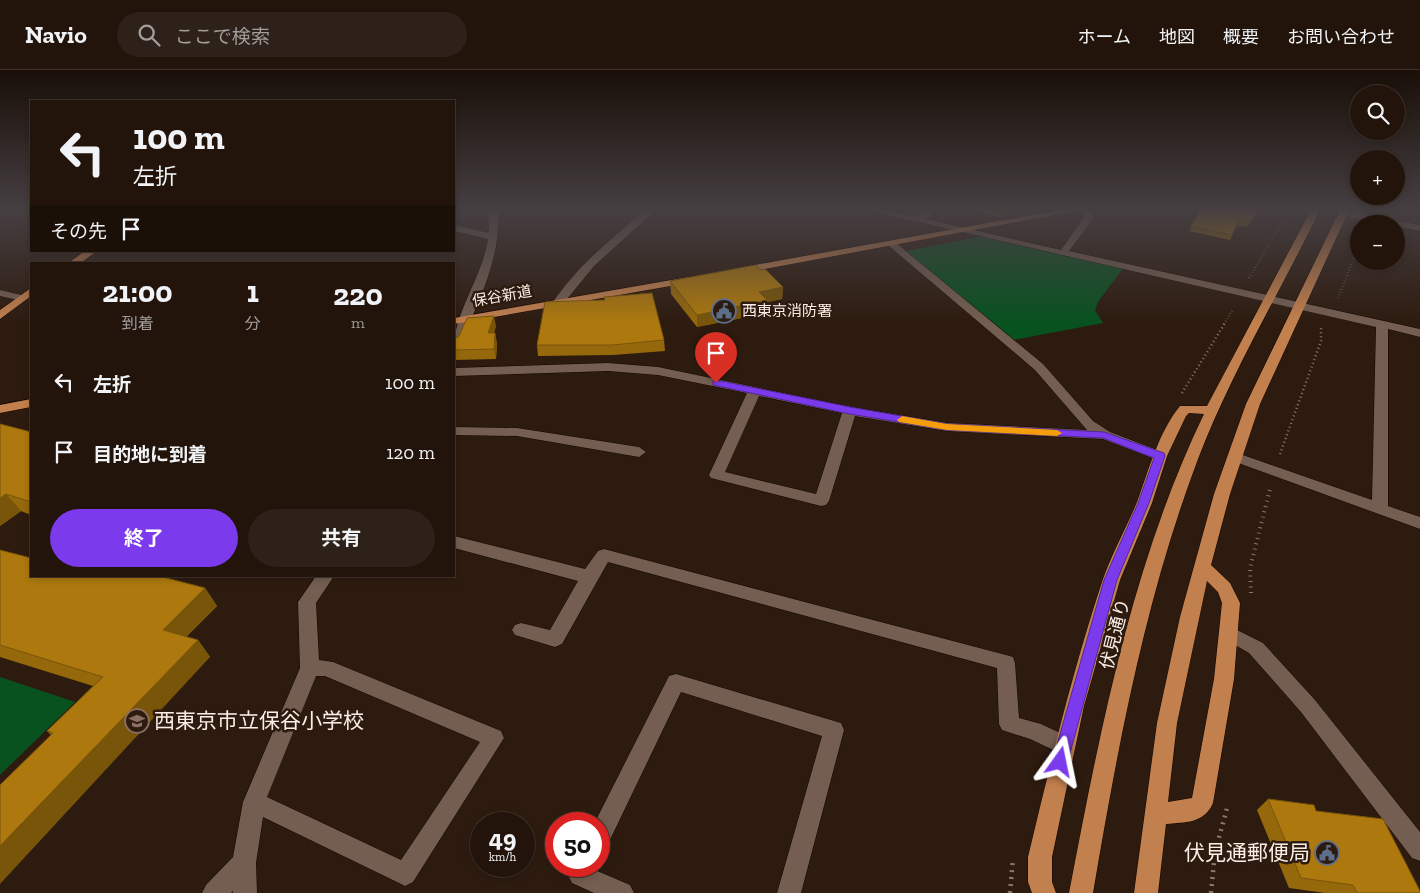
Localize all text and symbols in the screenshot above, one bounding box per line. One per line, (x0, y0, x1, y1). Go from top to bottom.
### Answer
search box (117, 12, 467, 57)
text: Navio (25, 20, 87, 49)
icon: search (135, 21, 163, 49)
text: ここで検索 (175, 25, 270, 48)
text: ホーム (1078, 26, 1131, 48)
text: 地図 (1159, 26, 1195, 48)
text: 概要 (1223, 26, 1259, 48)
text: お問い合わせ (1287, 26, 1395, 48)
map controls (1350, 85, 1405, 270)
button: search (1350, 85, 1405, 140)
text: 100 m (133, 116, 225, 158)
icon: left (50, 120, 115, 185)
button: + (1350, 150, 1405, 205)
text: 左折 (133, 163, 177, 190)
icon: arrive (117, 215, 145, 243)
button: − (1350, 215, 1405, 270)
text: その先 (50, 220, 107, 243)
text: 21:00 (102, 274, 173, 310)
text: 1 (247, 274, 259, 310)
text: 220 (333, 277, 383, 313)
street label: 保谷新道 (471, 282, 533, 310)
public building icon: 西東京消防署 (711, 298, 737, 324)
place label: 西東京消防署 (742, 302, 832, 320)
text: m (351, 313, 365, 332)
text: 到着 (121, 314, 153, 333)
text: 分 (245, 314, 261, 333)
pin (695, 332, 737, 383)
icon: arrive (702, 339, 730, 367)
icon: left (50, 368, 78, 396)
text: 100 m (385, 371, 435, 394)
text: 左折 (93, 373, 131, 396)
icon: arrive (50, 438, 78, 466)
text: 120 m (386, 441, 435, 464)
text: 目的地に到着 (93, 443, 207, 466)
button: 終了 (50, 509, 238, 567)
button: 共有 (248, 509, 435, 567)
street label: 伏見通り (1096, 596, 1134, 672)
school or university icon: 西東京市立保谷小学校 (124, 708, 150, 734)
place label: 西東京市立保谷小学校 (154, 708, 364, 733)
position arrow (1033, 735, 1085, 787)
speed limit sign: 50 (545, 812, 610, 877)
text: 49 (489, 823, 516, 853)
place label: 伏見通郵便局 (1184, 840, 1310, 865)
public building icon: 伏見通郵便局 (1314, 840, 1340, 866)
text: km/h (489, 850, 516, 864)

